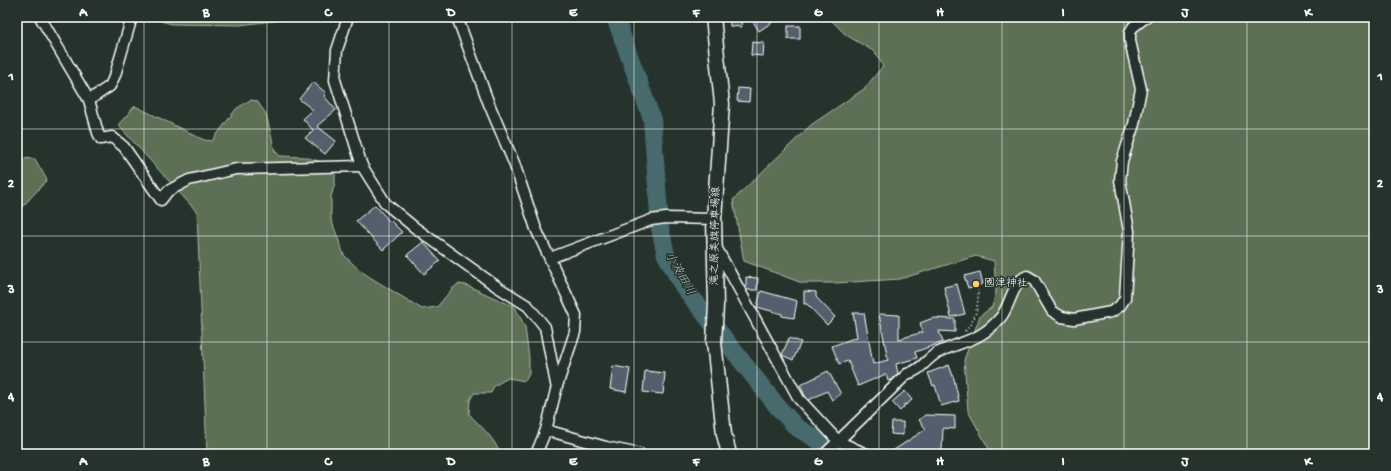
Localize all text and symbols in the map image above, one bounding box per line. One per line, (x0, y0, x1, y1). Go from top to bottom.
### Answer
text: A (78, 6, 88, 21)
text: B (202, 6, 211, 21)
text: C (323, 6, 333, 21)
text: D (446, 6, 456, 21)
text: E (569, 6, 578, 21)
text: F (692, 6, 701, 21)
text: G (814, 6, 823, 21)
text: H (936, 6, 944, 21)
text: I (1061, 6, 1065, 21)
text: J (1181, 6, 1190, 21)
text: K (1303, 6, 1313, 21)
text: 1 (7, 70, 14, 85)
text: 1 (1376, 70, 1383, 85)
text: 2 (8, 177, 15, 192)
text: 2 (1377, 177, 1384, 192)
street label: 滝之原美旗停車場線 (708, 186, 723, 286)
water label: 小波田川 (661, 249, 698, 298)
place label: 國津神社 (984, 277, 1028, 290)
marker: 國津神社 (971, 279, 981, 289)
text: 3 (7, 283, 15, 298)
text: 3 (1376, 283, 1384, 298)
text: 4 (7, 390, 15, 405)
text: 4 (1376, 390, 1384, 405)
text: A (78, 455, 88, 470)
text: B (202, 455, 211, 470)
text: C (323, 455, 333, 470)
text: D (446, 455, 456, 470)
text: E (569, 455, 578, 470)
text: F (692, 455, 701, 470)
text: G (814, 455, 823, 470)
text: H (936, 455, 944, 470)
text: I (1061, 455, 1065, 470)
text: J (1181, 455, 1190, 470)
text: K (1303, 455, 1313, 470)

